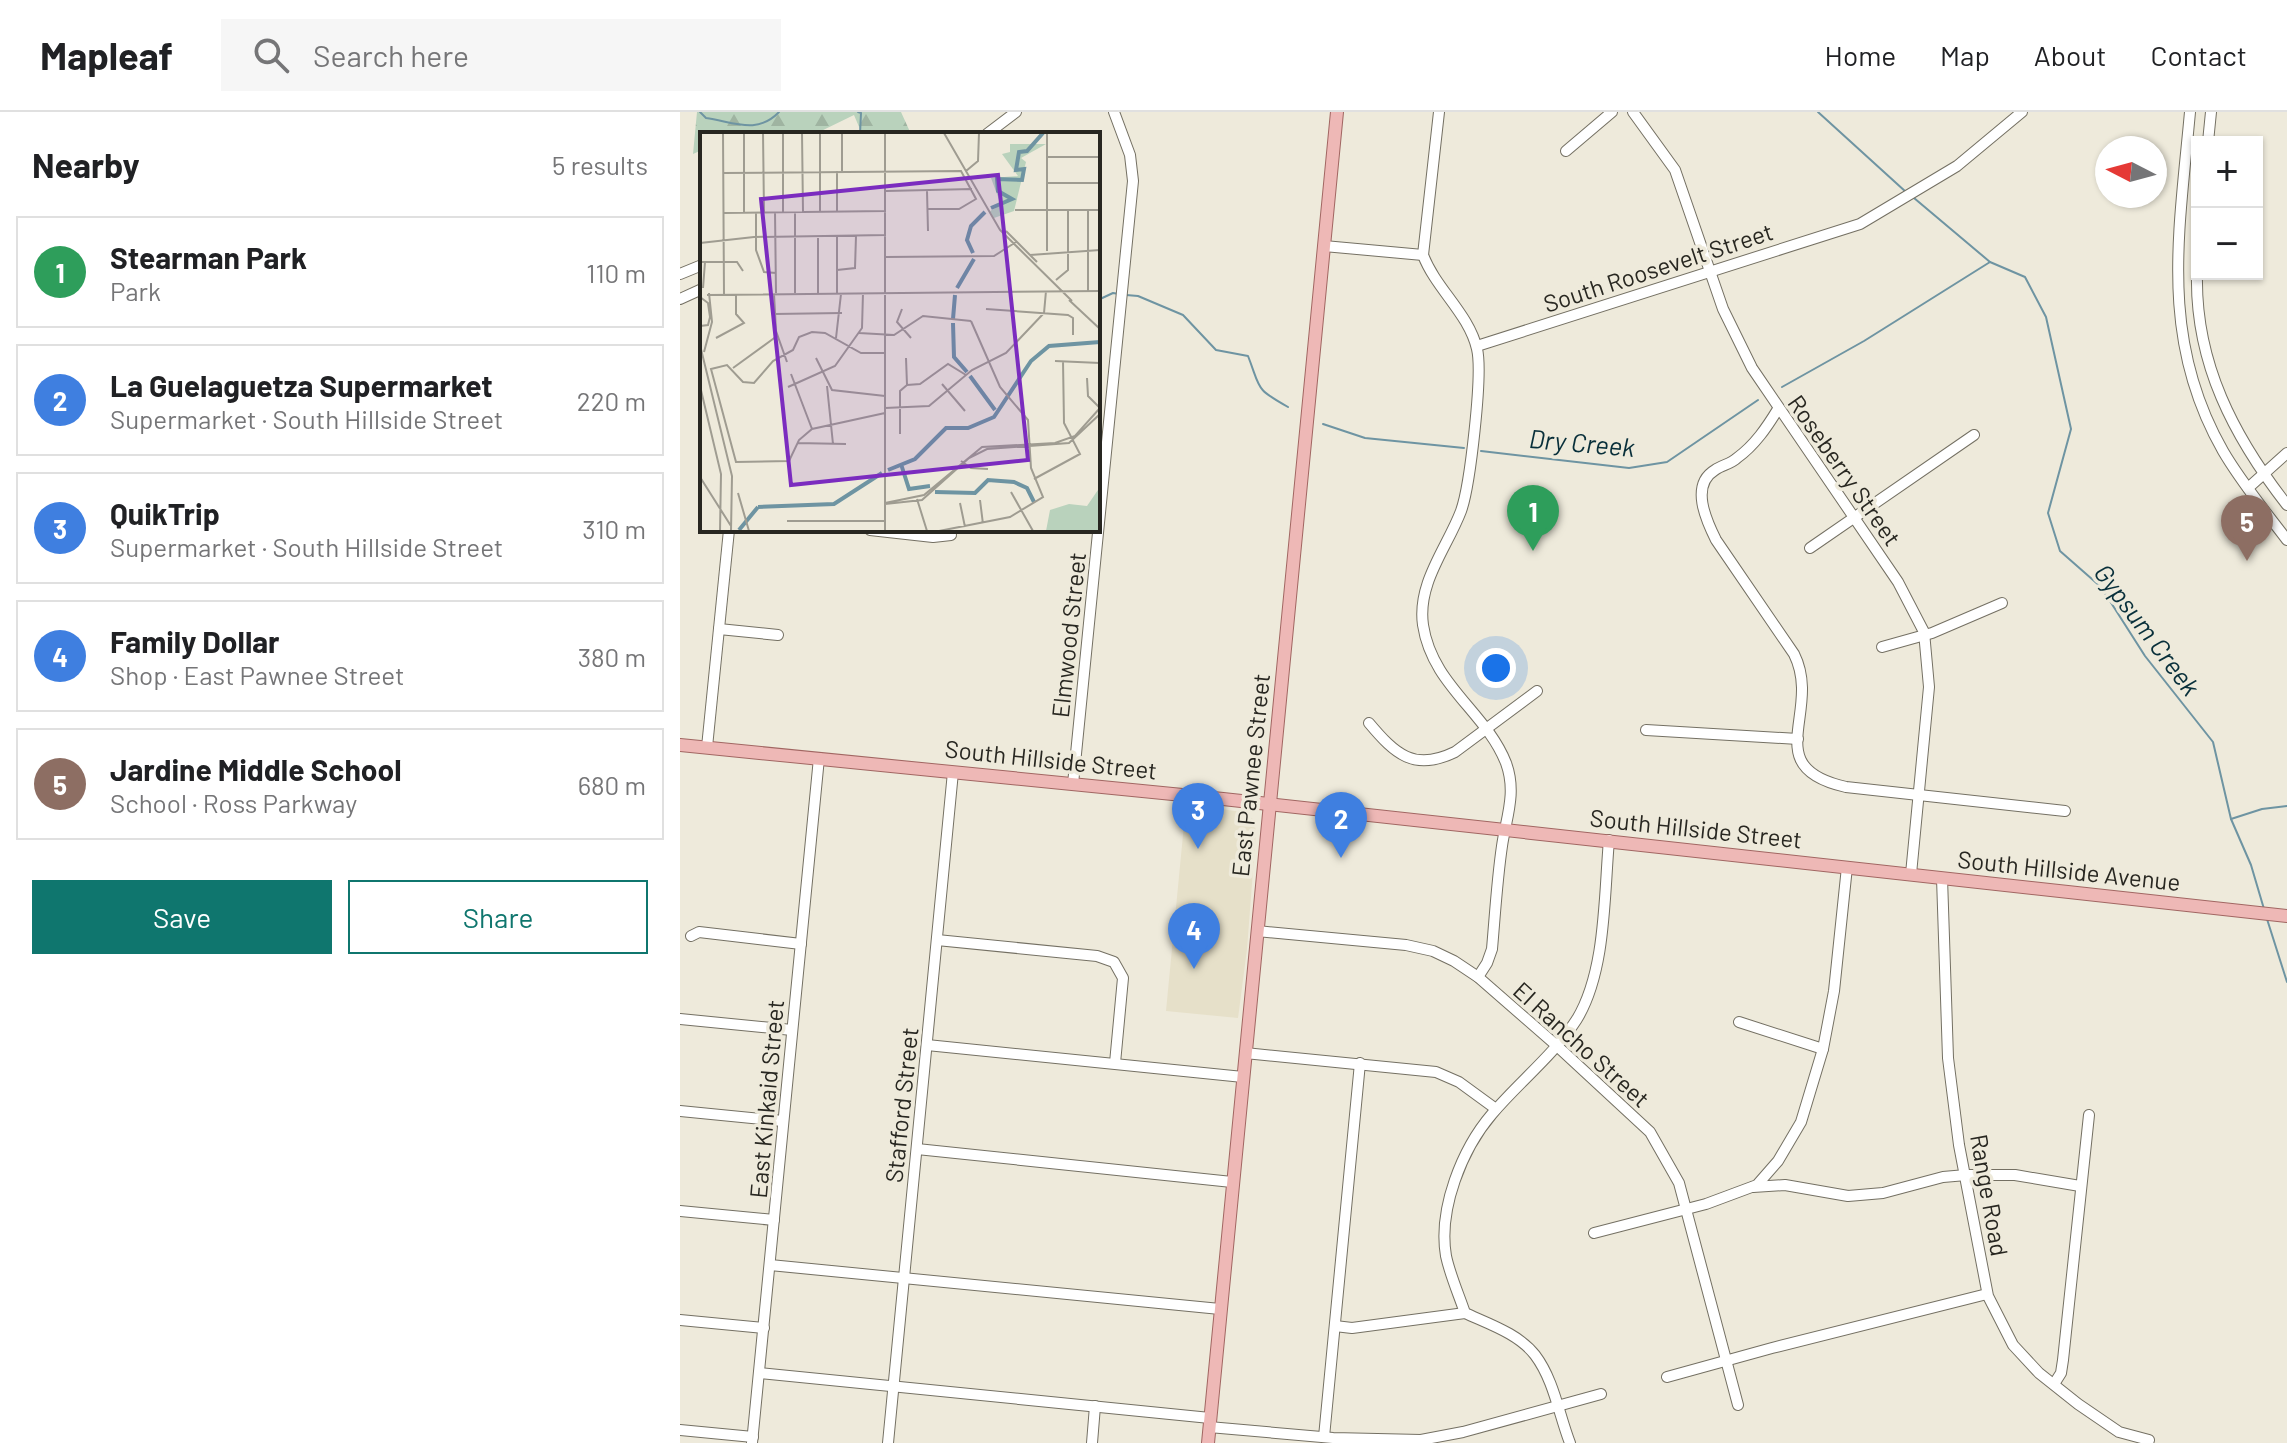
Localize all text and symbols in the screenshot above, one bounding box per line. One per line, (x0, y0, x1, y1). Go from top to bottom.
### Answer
search box (221, 19, 781, 91)
text: Mapleaf (40, 32, 173, 78)
icon: search (249, 33, 293, 77)
text: Search here (313, 37, 469, 73)
text: Home (1825, 38, 1896, 72)
text: Map (1940, 38, 1990, 72)
text: About (2034, 38, 2106, 72)
text: Contact (2150, 38, 2247, 72)
inset map (700, 132, 1100, 532)
north arrow (2095, 136, 2167, 208)
map controls (2191, 136, 2263, 280)
button: + (2191, 136, 2263, 208)
text: Nearby (32, 144, 140, 185)
text: 5 results (552, 149, 648, 180)
button: − (2191, 208, 2263, 280)
street label: South Roosevelt Street (1540, 216, 1776, 318)
text: Stearman Park (110, 239, 307, 275)
text: 1 (55, 257, 65, 288)
text: 110 m (586, 257, 646, 288)
text: Park (110, 275, 161, 306)
text: La Guelaguetza Supermarket (110, 367, 493, 403)
text: 2 (53, 385, 67, 416)
text: 220 m (577, 385, 646, 416)
street label: Roseberry Street (1782, 389, 1908, 551)
text: Supermarket · South Hillside Street (110, 403, 503, 434)
water label: Dry Creek (1528, 422, 1637, 462)
pin: 1 (1507, 485, 1559, 551)
text: QuikTrip (110, 495, 220, 531)
pin: 5 (2221, 495, 2273, 561)
text: 3 (53, 513, 67, 544)
text: 310 m (582, 513, 646, 544)
text: Supermarket · South Hillside Street (110, 531, 503, 562)
street label: Elmwood Street (1045, 551, 1091, 719)
water label: Gypsum Creek (2089, 557, 2208, 701)
text: Family Dollar (110, 623, 280, 659)
text: 4 (52, 641, 68, 672)
text: 380 m (578, 641, 646, 672)
your location (1476, 648, 1516, 688)
text: Shop · East Pawnee Street (110, 659, 404, 690)
street label: East Pawnee Street (1225, 672, 1275, 878)
street label: South Hillside Street (943, 733, 1159, 785)
text: Jardine Middle School (110, 751, 402, 787)
text: 5 (53, 769, 67, 800)
text: 680 m (578, 769, 646, 800)
pin: 3 (1172, 783, 1224, 849)
text: School · Ross Parkway (110, 787, 357, 818)
pin: 2 (1315, 792, 1367, 858)
street label: South Hillside Street (1588, 802, 1804, 854)
street label: South Hillside Avenue (1956, 844, 2182, 896)
button: Save (32, 880, 332, 954)
button: Share (348, 880, 648, 954)
pin: 4 (1168, 903, 1220, 969)
street label: El Rancho Street (1508, 975, 1656, 1113)
street label: East Kinkaid Street (743, 999, 789, 1199)
street label: Stafford Street (878, 1026, 924, 1184)
street label: Range Road (1965, 1132, 2015, 1258)

